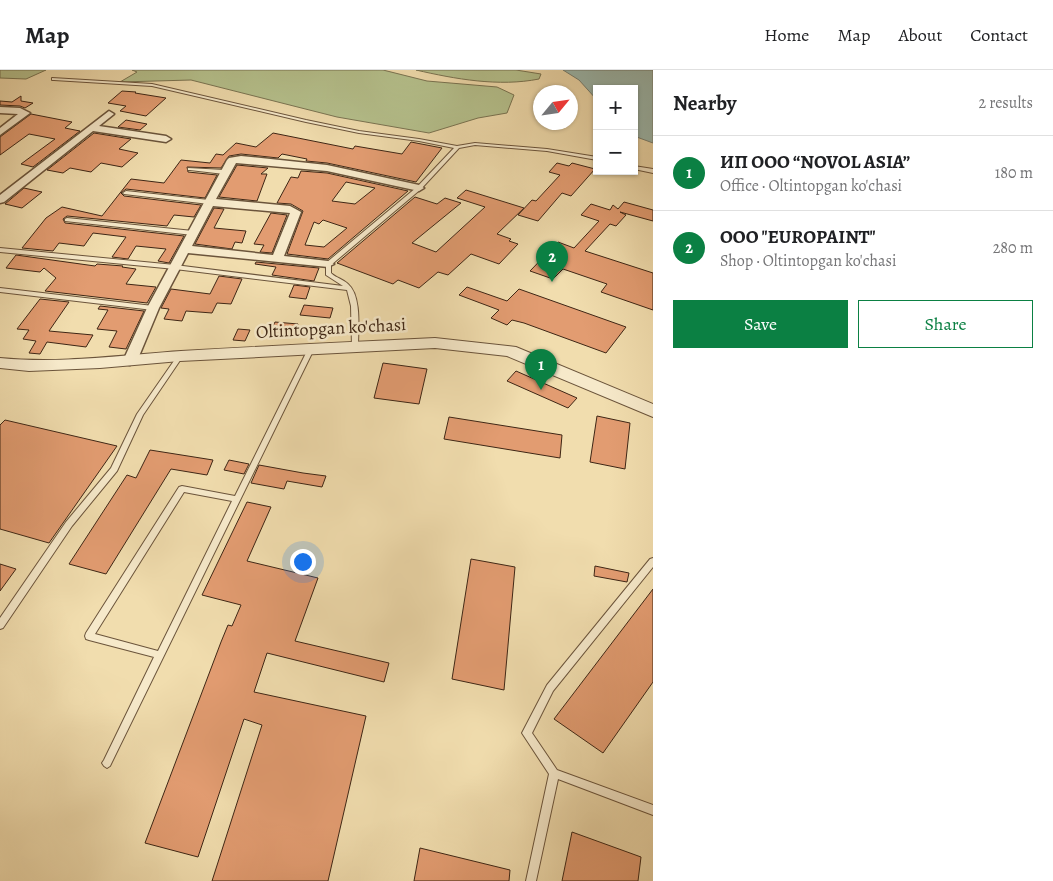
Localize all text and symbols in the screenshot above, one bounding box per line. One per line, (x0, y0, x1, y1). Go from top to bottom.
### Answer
text: Map (25, 19, 69, 51)
text: Home (764, 23, 809, 47)
text: Map (837, 23, 870, 47)
text: About (898, 23, 942, 47)
text: Contact (970, 23, 1028, 47)
north arrow (533, 85, 578, 130)
map controls (593, 85, 638, 175)
button: + (593, 85, 638, 130)
text: Nearby (673, 89, 736, 117)
text: 2 results (978, 92, 1033, 114)
button: − (593, 130, 638, 175)
text: ИП ООО “NOVOL ASIA” (720, 149, 910, 175)
text: 1 (686, 162, 692, 184)
text: 180 m (995, 162, 1033, 184)
text: Office · Oltintopgan ko'chasi (720, 175, 902, 197)
text: OOO "EUROPAINT" (720, 224, 876, 250)
text: 2 (685, 237, 693, 259)
text: 280 m (993, 237, 1033, 259)
pin: 2 (536, 241, 568, 282)
text: Shop · Oltintopgan ko'chasi (720, 250, 896, 272)
button: Save (673, 300, 848, 348)
button: Share (858, 300, 1033, 348)
street label: Oltintopgan ko'chasi (255, 312, 407, 344)
pin: 1 (525, 349, 557, 390)
your location (290, 549, 316, 575)

